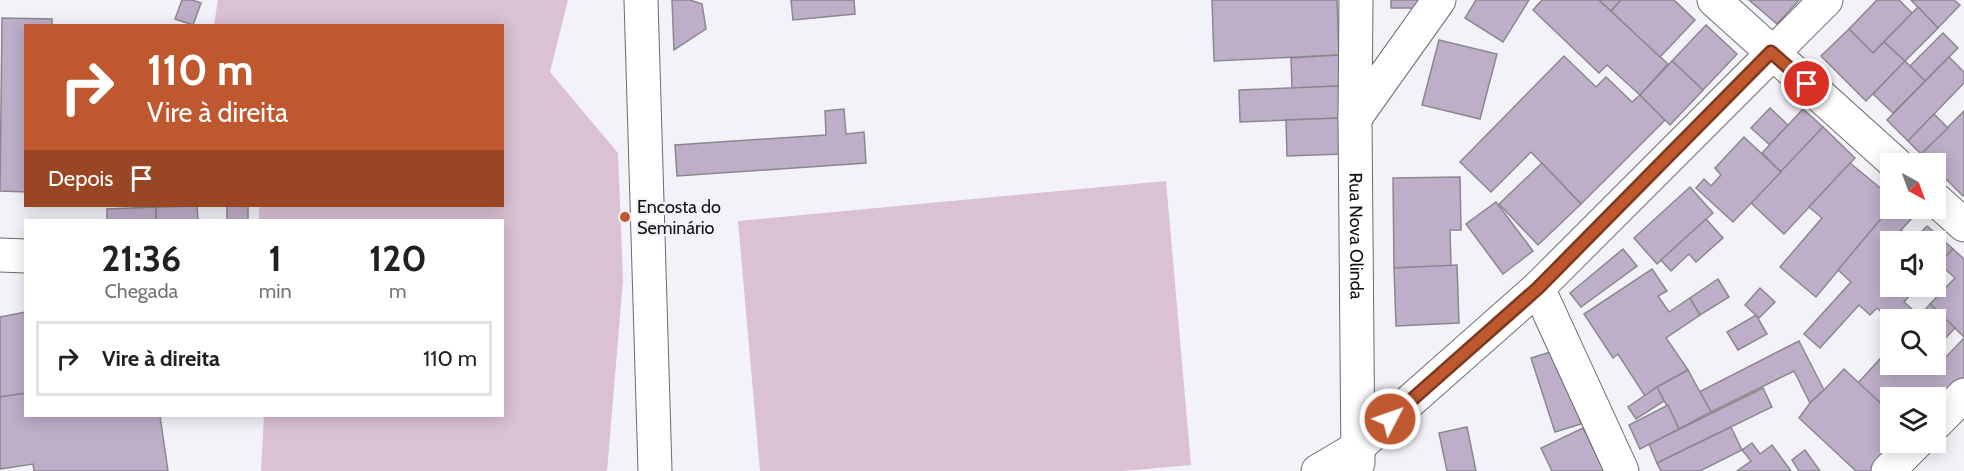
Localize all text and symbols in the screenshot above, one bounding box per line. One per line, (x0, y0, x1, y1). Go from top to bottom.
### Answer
text: 110 m (147, 44, 254, 96)
icon: right (48, 48, 126, 126)
pin (1781, 58, 1832, 109)
icon: arrive (1790, 67, 1823, 100)
text: Vire à direita (147, 96, 288, 129)
north arrow (1880, 153, 1946, 219)
map controls (1880, 153, 1946, 453)
icon: arrive (125, 162, 158, 195)
text: Depois (48, 165, 113, 192)
street label: Rua Nova Olinda (1344, 172, 1368, 300)
place label: Encosta do Seminário (637, 196, 721, 239)
marker: Encosta do Seminário (618, 210, 632, 224)
button: sound (1880, 231, 1946, 297)
text: 21:36 (101, 236, 181, 280)
text: 1 (268, 236, 282, 280)
text: 120 (369, 236, 427, 280)
text: Chegada (104, 279, 178, 303)
text: min (259, 279, 292, 303)
text: m (389, 279, 407, 303)
button: search (1880, 309, 1946, 375)
icon: right (51, 342, 84, 375)
text: Vire à direita (102, 345, 220, 372)
text: 110 m (423, 345, 477, 372)
position arrow (1358, 387, 1422, 451)
button: layers (1880, 387, 1946, 453)

